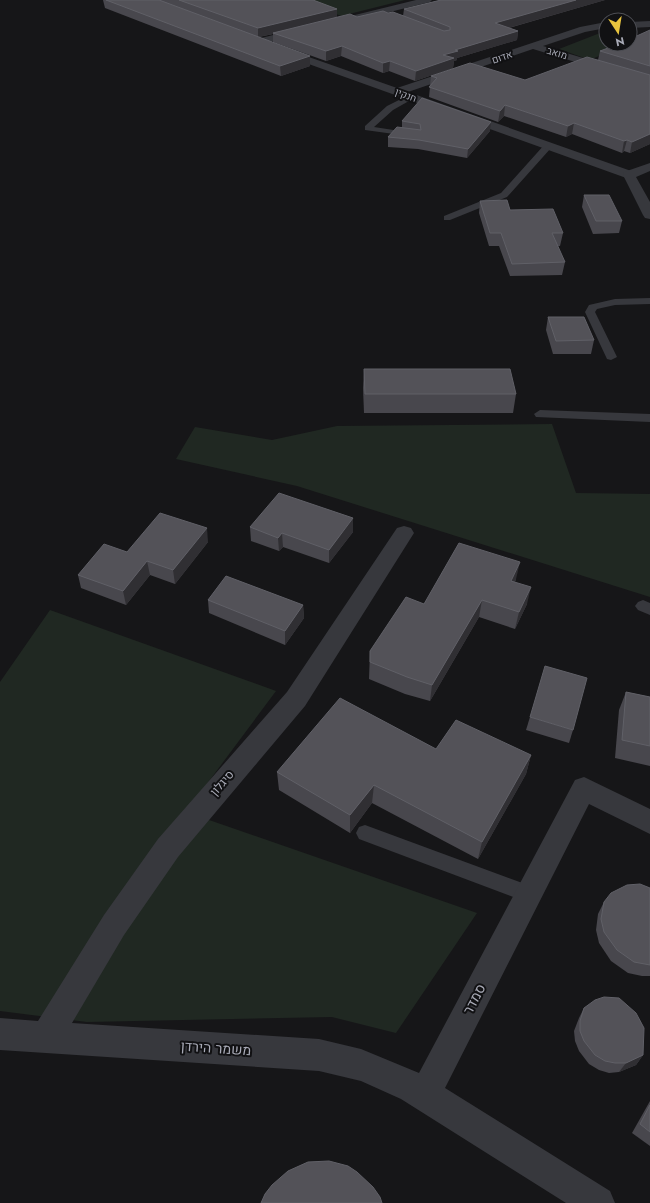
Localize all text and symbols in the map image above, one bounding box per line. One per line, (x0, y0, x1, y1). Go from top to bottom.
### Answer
north arrow (598, 12, 638, 52)
text: N (614, 33, 626, 51)
street label: מואב (545, 43, 569, 63)
street label: אדום (490, 47, 514, 67)
street label: חנקין (393, 84, 419, 106)
street label: סיגלון (206, 766, 238, 800)
street label: סמדר (458, 980, 490, 1018)
street label: משמר הירדן (180, 1036, 252, 1060)

